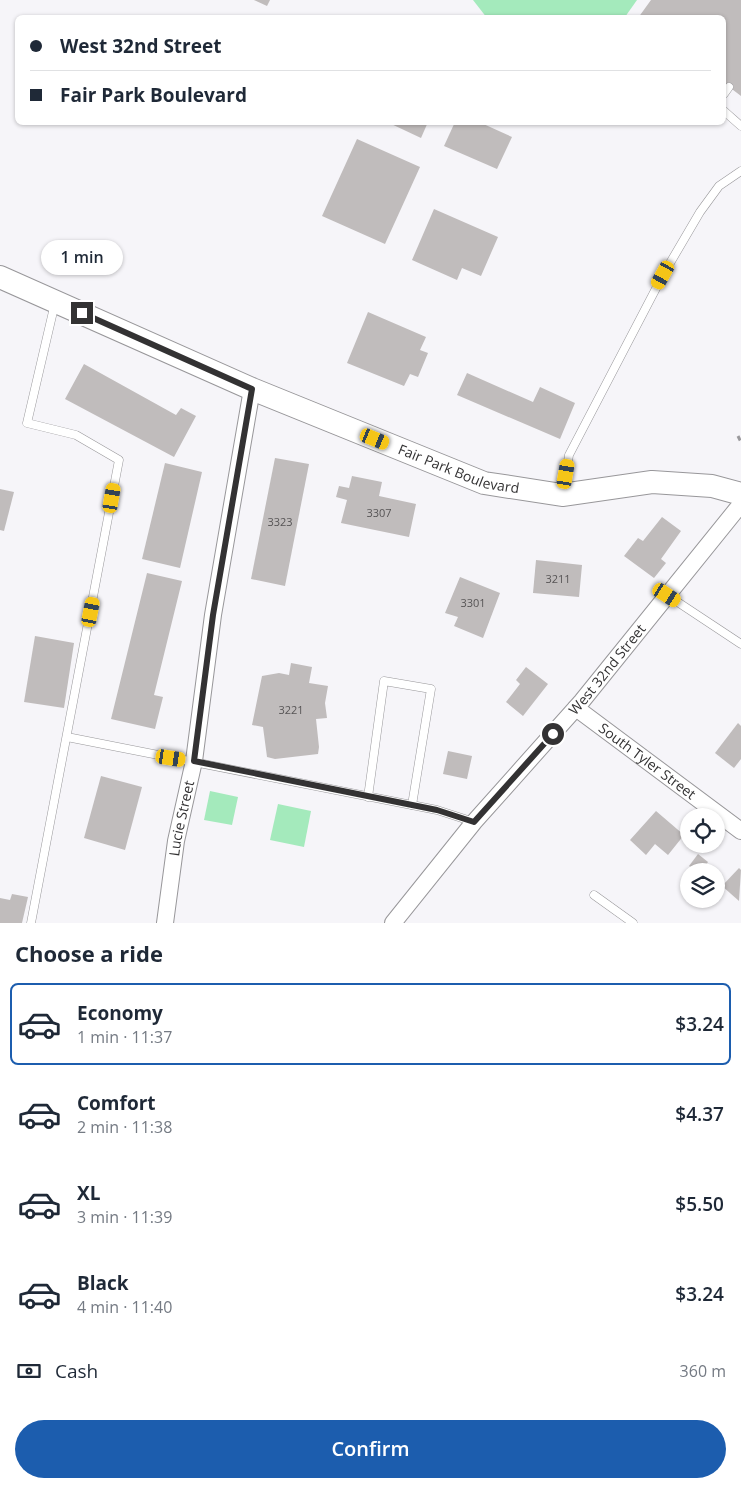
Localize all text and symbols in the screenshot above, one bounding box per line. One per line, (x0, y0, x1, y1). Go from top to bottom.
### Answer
text: West 32nd Street (60, 33, 221, 59)
text: Fair Park Boulevard (60, 82, 247, 108)
callout: 1 min (41, 240, 123, 276)
text: 1 min (60, 246, 104, 268)
car (649, 258, 676, 292)
route end (71, 302, 93, 324)
car (358, 426, 391, 452)
street label: Fair Park Boulevard (396, 439, 521, 497)
car (556, 458, 575, 490)
car (102, 482, 121, 514)
house number: 3307 (366, 505, 392, 520)
house number: 3323 (267, 514, 293, 529)
house number: 3211 (545, 571, 571, 586)
car (650, 581, 683, 609)
house number: 3301 (460, 595, 486, 610)
car (80, 596, 101, 628)
street label: West 32nd Street (564, 620, 650, 719)
house number: 3221 (278, 702, 304, 717)
street label: South Tyler Street (595, 718, 700, 803)
route start (542, 723, 564, 745)
car (155, 748, 186, 768)
street label: Lucie Street (164, 779, 198, 857)
map controls (680, 808, 725, 908)
button: locate (680, 808, 725, 853)
button: layers (680, 863, 725, 908)
text: Choose a ride (15, 938, 163, 968)
text: Economy (77, 1000, 163, 1026)
icon: car (17, 1002, 62, 1047)
text: $3.24 (675, 1011, 724, 1037)
text: 1 min · 11:37 (77, 1026, 172, 1048)
text: Comfort (77, 1090, 156, 1116)
icon: car (17, 1092, 62, 1137)
text: $4.37 (675, 1101, 724, 1127)
text: 2 min · 11:38 (77, 1116, 172, 1138)
text: XL (77, 1180, 100, 1206)
icon: car (17, 1182, 62, 1227)
text: $5.50 (675, 1191, 724, 1217)
text: 3 min · 11:39 (77, 1206, 172, 1228)
text: Black (77, 1270, 129, 1296)
icon: car (17, 1272, 62, 1317)
text: $3.24 (675, 1281, 724, 1307)
text: 4 min · 11:40 (77, 1296, 172, 1318)
icon: cash (15, 1357, 43, 1385)
text: Cash (55, 1358, 98, 1384)
text: 360 m (680, 1360, 726, 1382)
button: Confirm (15, 1420, 726, 1478)

